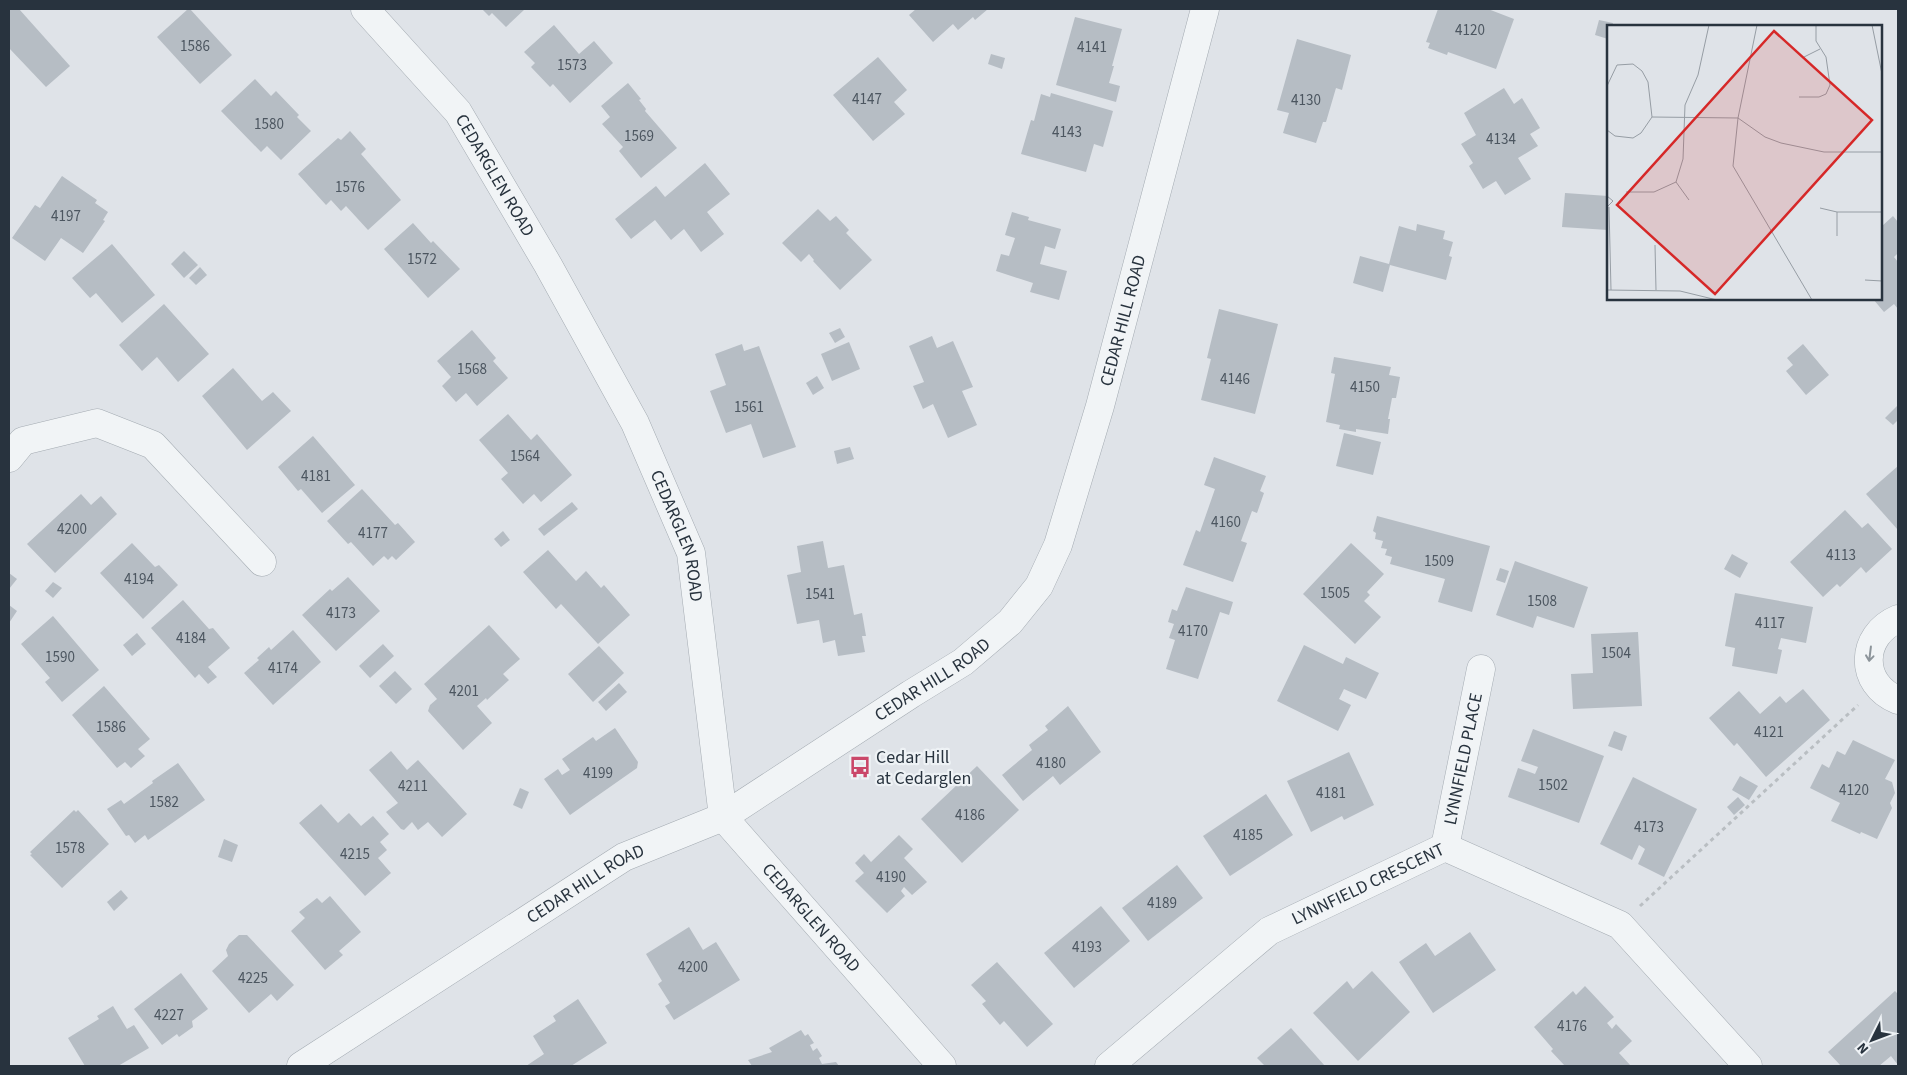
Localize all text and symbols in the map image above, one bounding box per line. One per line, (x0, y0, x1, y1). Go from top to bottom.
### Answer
house number: 4120 (1455, 20, 1485, 41)
inset map (1607, 25, 1882, 300)
house number: 1586 (180, 36, 210, 57)
house number: 4141 (1077, 37, 1107, 58)
house number: 1573 (557, 55, 587, 76)
house number: 4147 (852, 89, 882, 110)
house number: 4130 (1291, 90, 1321, 111)
street label: CEDARGLEN ROAD (449, 109, 541, 241)
house number: 1580 (254, 114, 284, 135)
house number: 4143 (1052, 122, 1082, 143)
house number: 1569 (624, 126, 654, 147)
house number: 4134 (1486, 129, 1516, 150)
house number: 1576 (335, 177, 365, 198)
house number: 4197 (51, 206, 81, 227)
house number: 1572 (407, 249, 437, 270)
street label: CEDAR HILL ROAD (1094, 252, 1152, 389)
house number: 1568 (457, 359, 487, 380)
house number: 4146 (1220, 369, 1250, 390)
house number: 4150 (1350, 377, 1380, 398)
house number: 1561 (734, 397, 764, 418)
house number: 1564 (510, 446, 540, 467)
house number: 4181 (301, 466, 331, 487)
street label: CEDARGLEN ROAD (644, 466, 709, 603)
house number: 4160 (1211, 512, 1241, 533)
house number: 4200 (57, 519, 87, 540)
house number: 4177 (358, 523, 388, 544)
house number: 4113 (1826, 545, 1856, 566)
house number: 1509 (1424, 551, 1454, 572)
house number: 4194 (124, 569, 154, 590)
house number: 1505 (1320, 583, 1350, 604)
house number: 1541 (805, 584, 835, 605)
house number: 1508 (1527, 591, 1557, 612)
house number: 4173 (326, 603, 356, 624)
house number: 4117 (1755, 613, 1785, 634)
house number: 4170 (1178, 621, 1208, 642)
house number: 4184 (176, 628, 206, 649)
street label: CEDAR HILL ROAD (870, 632, 996, 728)
house number: 1504 (1601, 643, 1631, 664)
one-way arrow (1864, 646, 1874, 662)
house number: 1590 (45, 647, 75, 668)
house number: 4174 (268, 658, 298, 679)
house number: 4201 (449, 681, 479, 702)
street label: LYNNFIELD PLACE (1438, 691, 1489, 827)
house number: 1586 (96, 717, 126, 738)
house number: 4121 (1754, 722, 1784, 743)
place label: Cedar Hill at Cedarglen (876, 745, 971, 791)
house number: 4180 (1036, 753, 1066, 774)
bus stop icon: Cedar Hill at Cedarglen (847, 754, 873, 780)
house number: 4199 (583, 763, 613, 784)
house number: 1502 (1538, 775, 1568, 796)
house number: 4211 (398, 776, 428, 797)
house number: 4120 (1839, 780, 1869, 801)
house number: 4181 (1316, 783, 1346, 804)
house number: 1582 (149, 792, 179, 813)
house number: 4186 (955, 805, 985, 826)
house number: 4173 (1634, 817, 1664, 838)
house number: 4185 (1233, 825, 1263, 846)
street label: LYNNFIELD CRESCENT (1288, 837, 1449, 931)
house number: 1578 (55, 838, 85, 859)
street label: CEDAR HILL ROAD (522, 838, 648, 930)
house number: 4215 (340, 844, 370, 865)
street label: CEDARGLEN ROAD (756, 858, 866, 978)
house number: 4190 (876, 867, 906, 888)
house number: 4189 (1147, 893, 1177, 914)
house number: 4193 (1072, 937, 1102, 958)
house number: 4200 (678, 957, 708, 978)
house number: 4225 (238, 968, 268, 989)
house number: 4227 (154, 1005, 184, 1026)
north arrow (1847, 1015, 1897, 1065)
house number: 4176 (1557, 1016, 1587, 1037)
text: N (1853, 1038, 1874, 1058)

